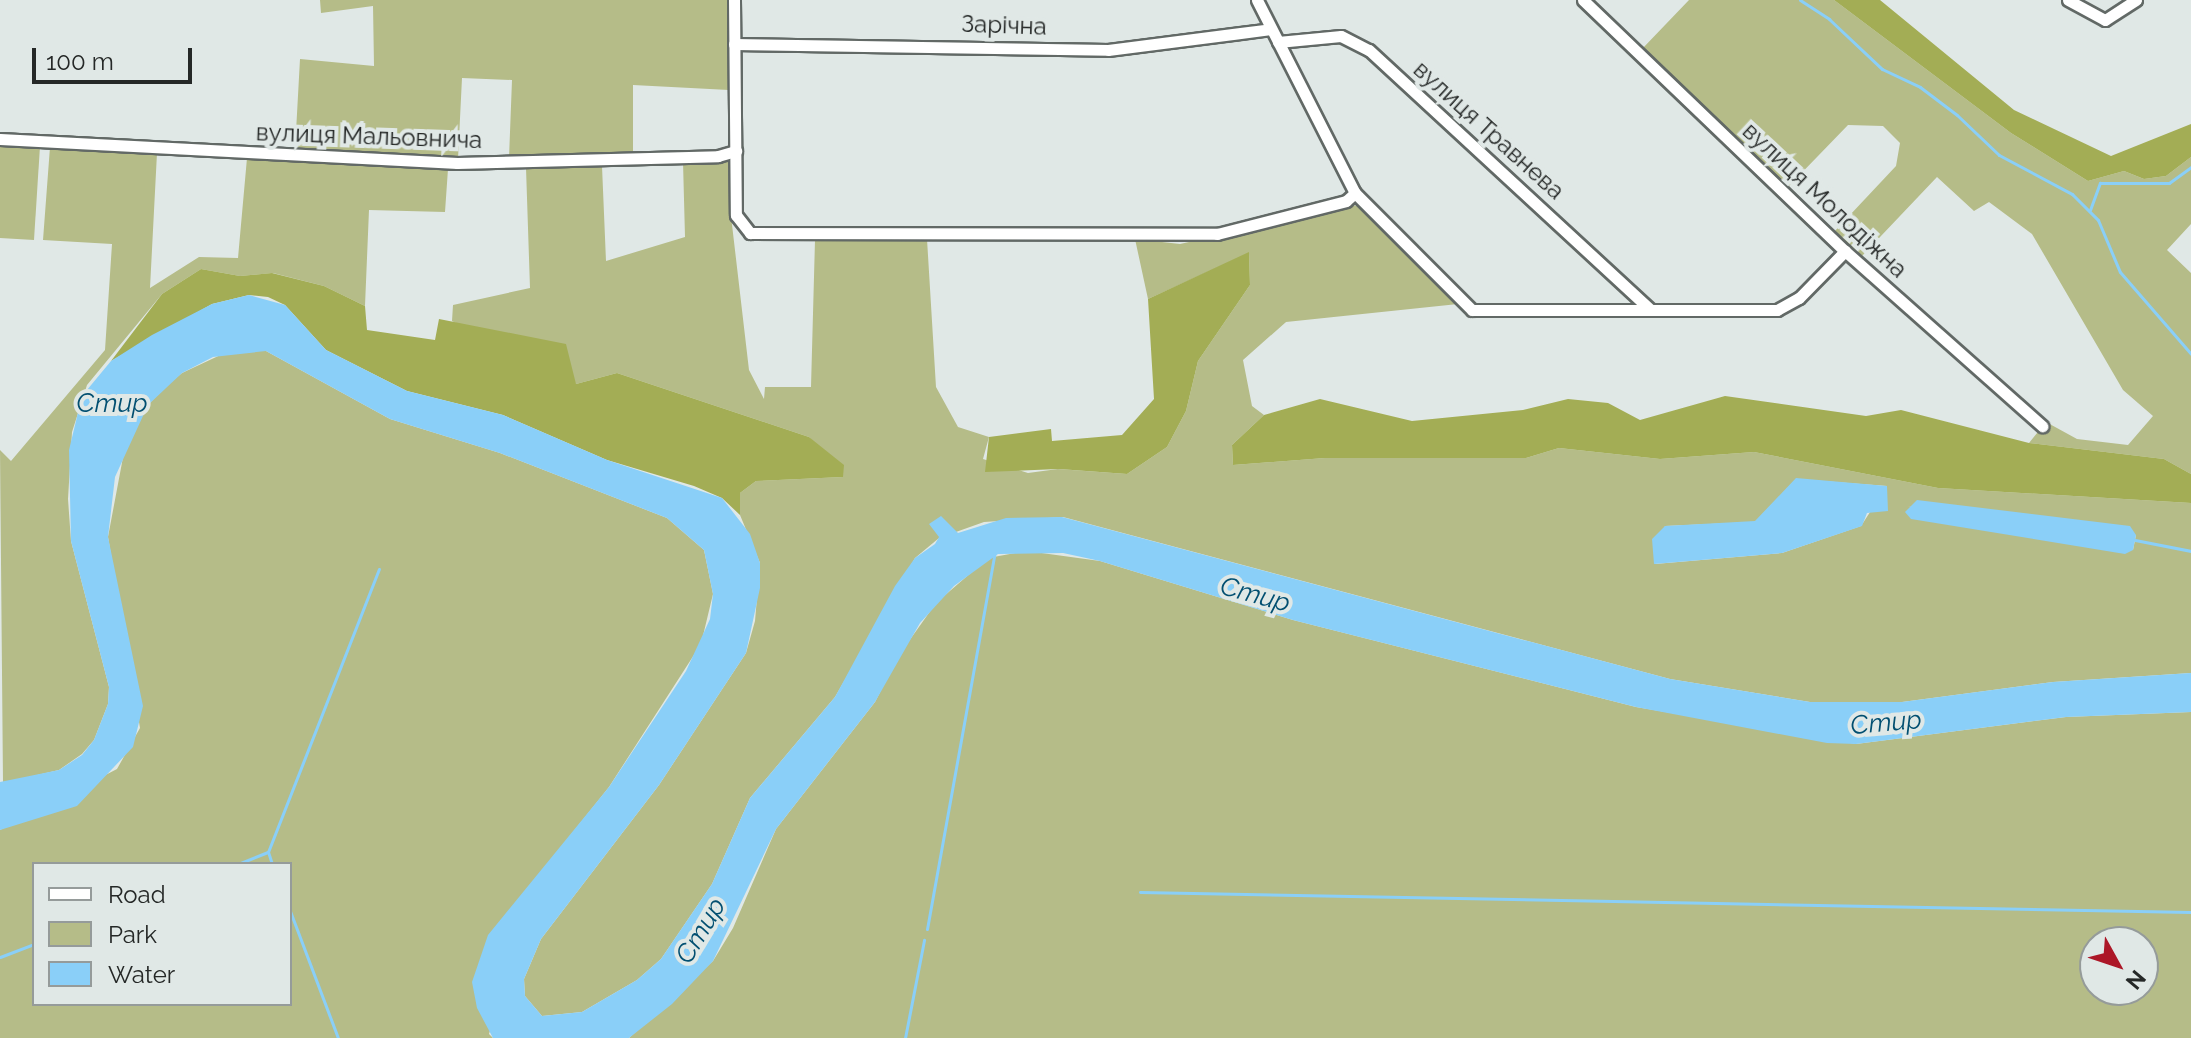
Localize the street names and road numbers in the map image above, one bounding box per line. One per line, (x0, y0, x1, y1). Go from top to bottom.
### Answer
street label: Зарічна (961, 9, 1047, 41)
street label: вулиця Травнева (1407, 55, 1571, 205)
street label: вулиця Молодіжна (1737, 116, 1913, 284)
street label: вулиця Мальовнича (255, 118, 483, 154)

